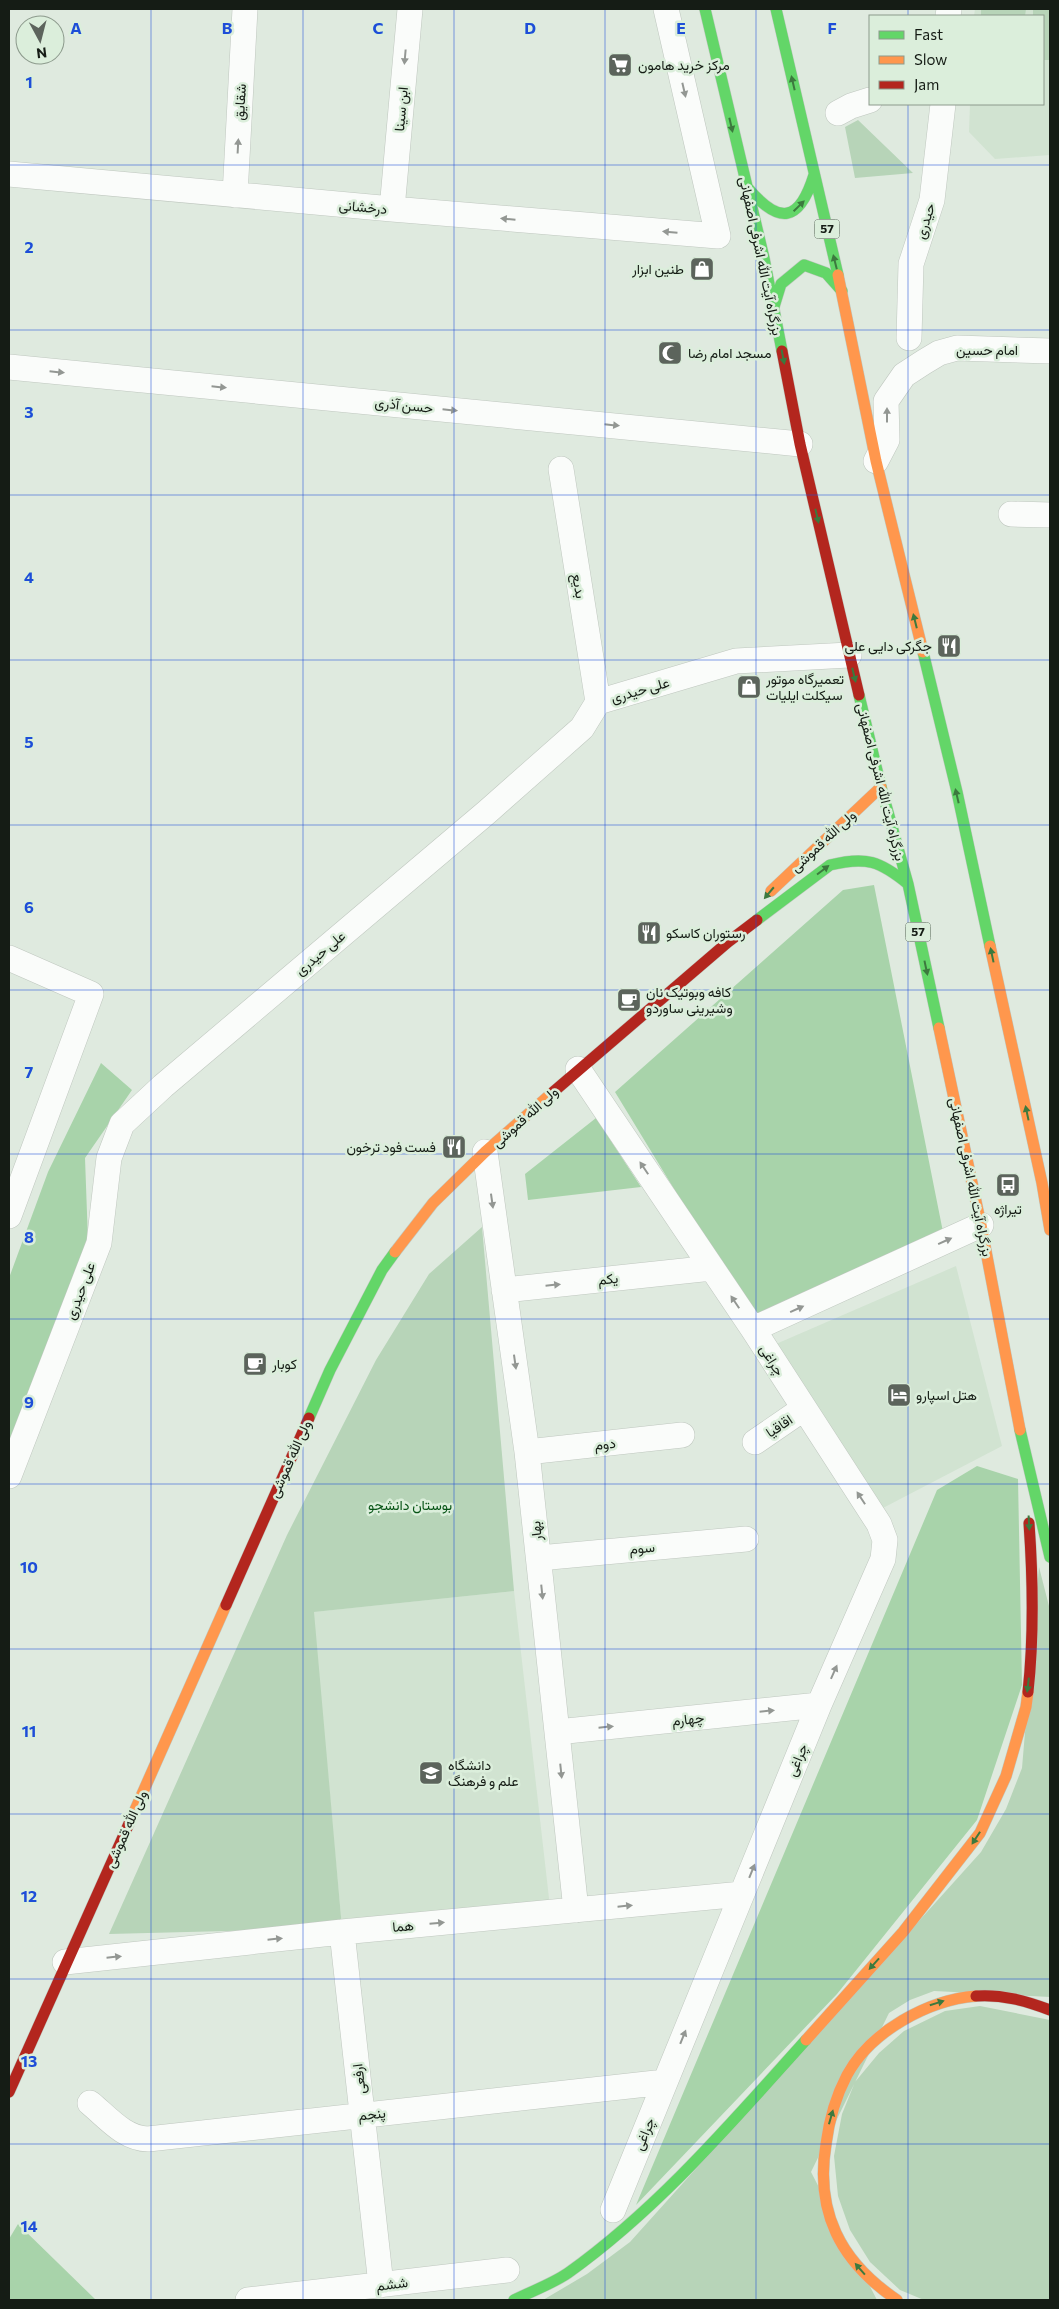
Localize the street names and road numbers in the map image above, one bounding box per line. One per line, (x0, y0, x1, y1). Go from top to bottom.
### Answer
street label: شقایق (230, 83, 250, 121)
street label: ابن سینا (390, 86, 412, 132)
street label: بزرگراه آیت الله اشرفی اصفهانی (735, 175, 787, 337)
street label: درخشانی (338, 196, 388, 218)
street label: حیدری (911, 201, 939, 241)
road number: 57 (814, 220, 840, 238)
street label: امام حسین (956, 341, 1018, 359)
street label: حسن آذری (374, 393, 434, 417)
street label: بدیع (566, 572, 590, 600)
street label: علی حیدری (609, 673, 671, 707)
street label: بزرگراه آیت الله اشرفی اصفهانی (853, 701, 909, 863)
street label: ولی الله قموشی (786, 806, 860, 876)
road number: 57 (906, 922, 930, 942)
street label: علی حیدری (291, 927, 349, 979)
street label: ولی الله قموشی (488, 1083, 562, 1151)
street label: بزرگراه آیت الله اشرفی اصفهانی (945, 1096, 997, 1258)
street label: علی حیدری (61, 1260, 99, 1322)
street label: یکم (597, 1269, 619, 1289)
street label: چراغی (755, 1341, 789, 1379)
street label: اقاقیا (762, 1411, 795, 1441)
street label: ولی الله قموشی (265, 1417, 315, 1501)
street label: دوم (593, 1434, 617, 1454)
street label: بهار (526, 1520, 546, 1543)
street label: سوم (628, 1538, 656, 1558)
street label: چهارم (671, 1708, 705, 1731)
street label: چراغی (782, 1741, 813, 1779)
street label: ولی الله قموشی (101, 1787, 151, 1871)
street label: هما (392, 1916, 415, 1935)
street label: ارفعی (348, 2063, 370, 2095)
street label: پنجم (357, 2104, 387, 2125)
street label: چراغی (629, 2115, 660, 2153)
street label: ششم (375, 2273, 409, 2295)

